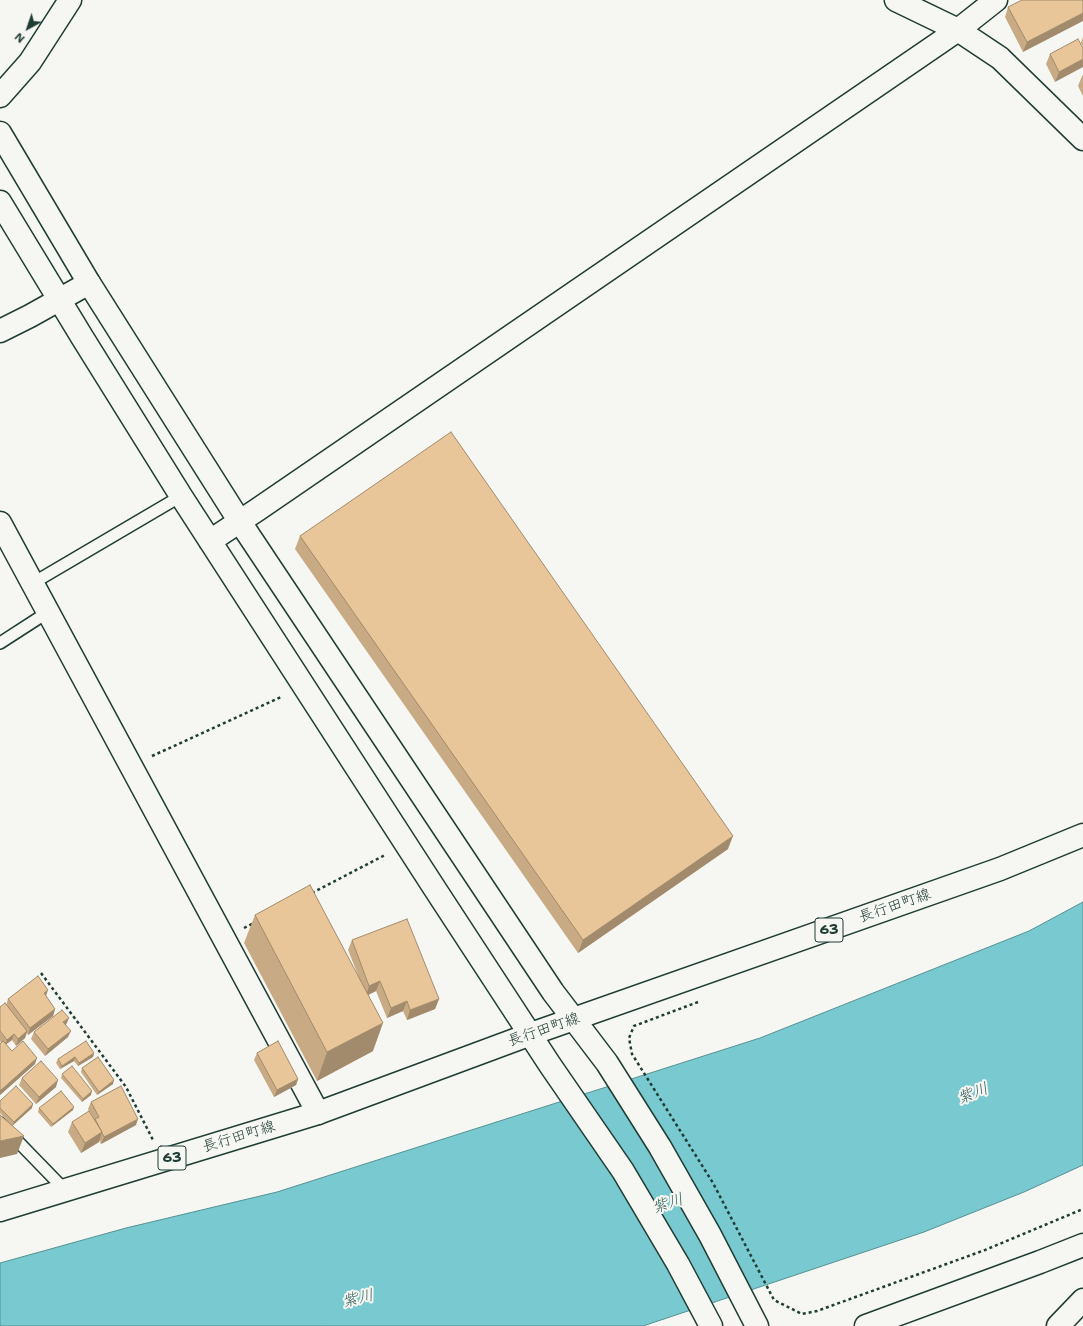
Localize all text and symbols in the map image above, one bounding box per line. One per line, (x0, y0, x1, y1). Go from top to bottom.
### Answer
north arrow (8, 8, 48, 48)
text: N (12, 29, 28, 46)
street label: 長行田町線 (857, 885, 933, 927)
road number: 63 (815, 918, 843, 942)
street label: 長行田町線 (506, 1009, 582, 1051)
water label: 紫川 (955, 1079, 991, 1109)
street label: 長行田町線 (201, 1117, 277, 1157)
road number: 63 (158, 1146, 186, 1170)
water label: 紫川 (650, 1190, 686, 1218)
water label: 紫川 (340, 1286, 376, 1312)

